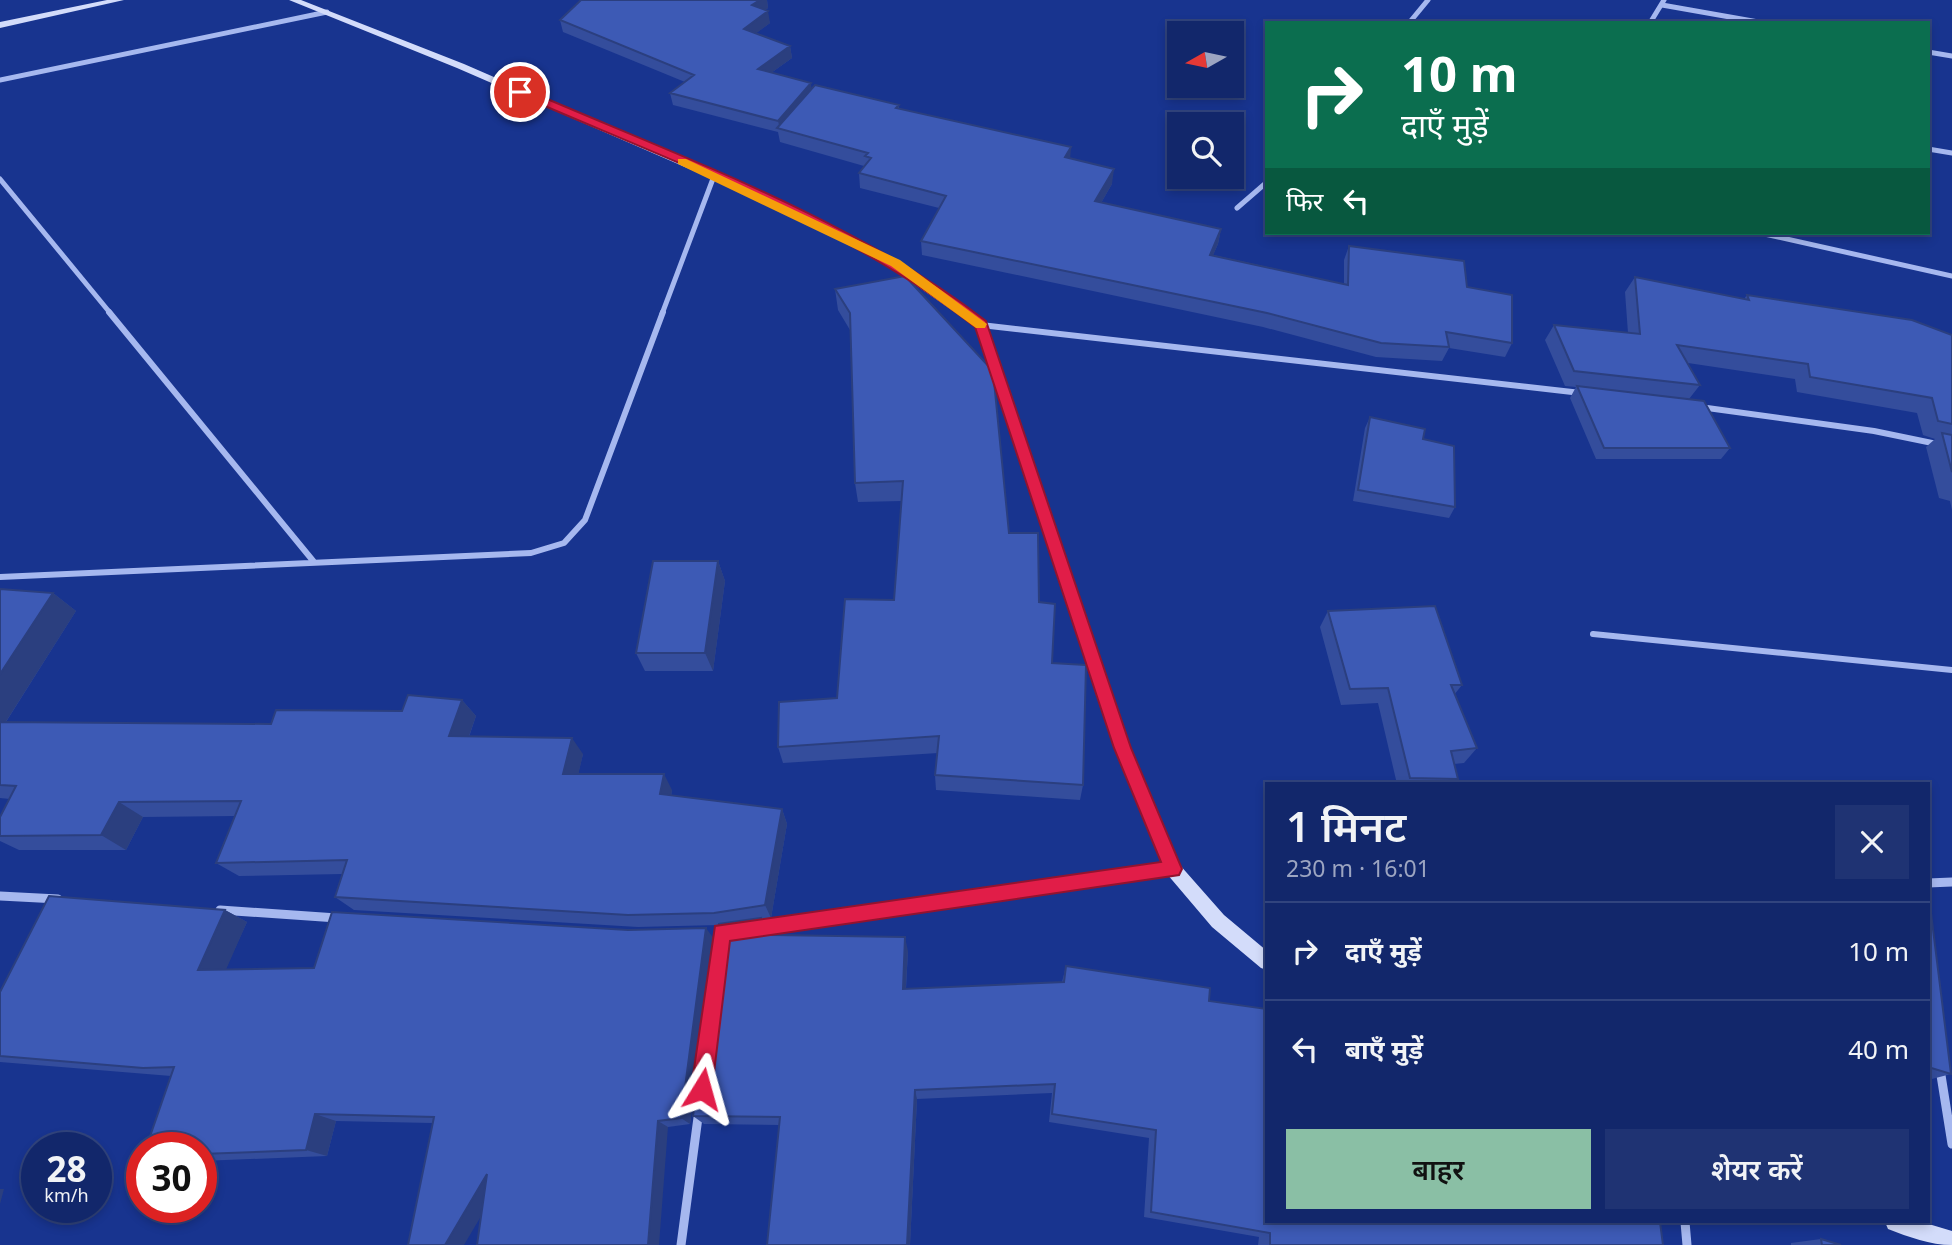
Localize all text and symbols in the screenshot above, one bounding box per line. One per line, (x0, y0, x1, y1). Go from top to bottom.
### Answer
north arrow (1167, 21, 1244, 98)
map controls (1167, 21, 1244, 189)
text: 10 m (1401, 40, 1518, 106)
icon: right (1286, 49, 1377, 140)
pin (490, 62, 550, 122)
icon: arrive (501, 73, 539, 111)
text: दाएँ मुड़ें (1401, 103, 1489, 146)
button: search (1167, 112, 1244, 189)
icon: left (1337, 182, 1375, 220)
text: फिर (1286, 183, 1323, 219)
text: 1 मिनट (1286, 797, 1406, 854)
button: close (1835, 805, 1909, 879)
text: 230 m · 16:01 (1286, 852, 1430, 884)
icon: right (1286, 932, 1324, 970)
text: दाएँ मुड़ें (1345, 933, 1422, 969)
text: 10 m (1848, 933, 1909, 969)
icon: left (1286, 1030, 1324, 1068)
text: बाएँ मुड़ें (1345, 1031, 1423, 1067)
text: 40 m (1848, 1031, 1909, 1067)
position arrow (665, 1052, 739, 1126)
button: बाहर (1286, 1129, 1591, 1209)
button: शेयर करें (1605, 1129, 1909, 1209)
speed limit sign: 30 (126, 1132, 217, 1223)
text: 28 (46, 1145, 87, 1192)
text: km/h (44, 1183, 89, 1207)

